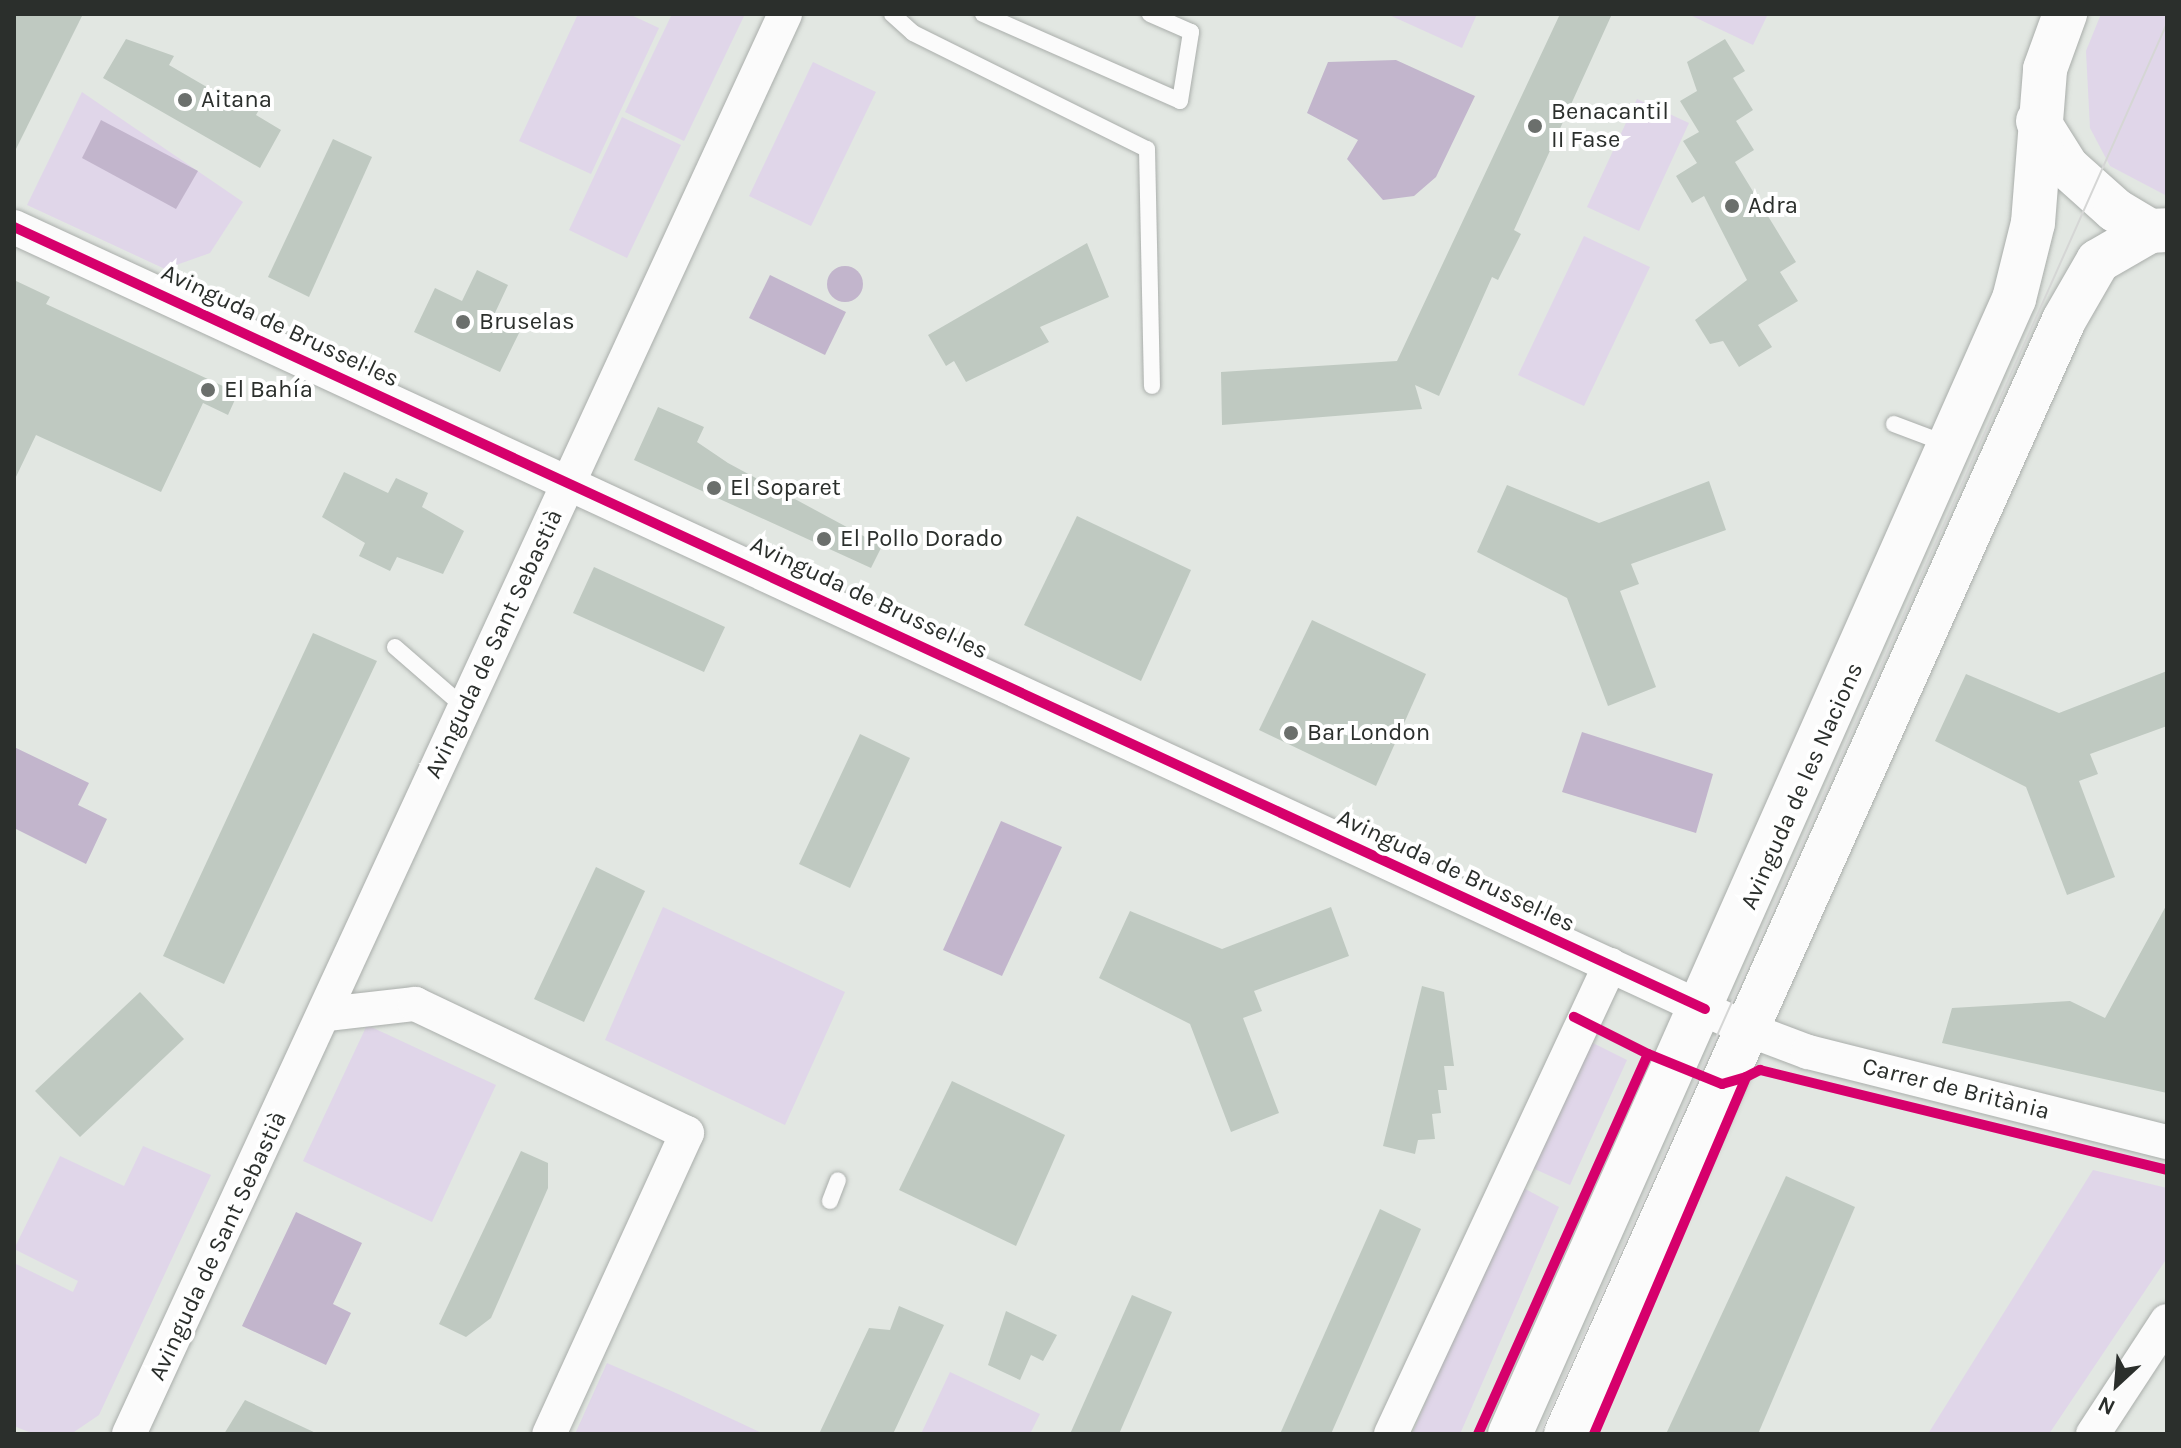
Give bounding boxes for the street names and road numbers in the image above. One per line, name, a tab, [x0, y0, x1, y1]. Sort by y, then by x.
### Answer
street label: Avinguda de Brussel·les	[157, 258, 403, 394]
street label: Avinguda de Sant Sebastià	[419, 505, 569, 783]
street label: Avinguda de Brussel·les	[746, 530, 992, 666]
street label: Avinguda de les Nacions	[1735, 658, 1869, 914]
street label: Avinguda de Brussel·les	[1333, 803, 1579, 939]
street label: Carrer de Britània	[1859, 1052, 2053, 1126]
street label: Avinguda de Sant Sebastià	[143, 1107, 293, 1385]

